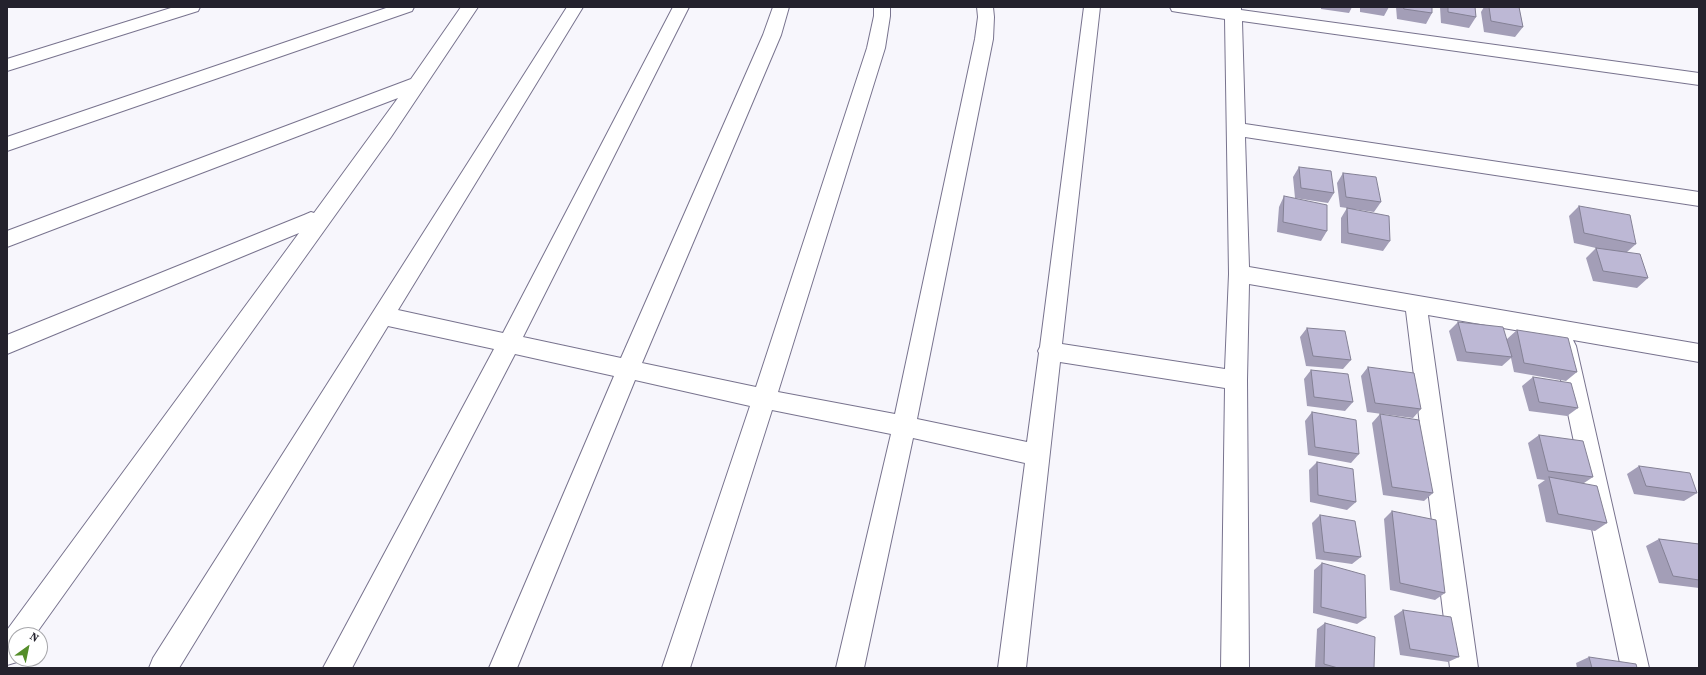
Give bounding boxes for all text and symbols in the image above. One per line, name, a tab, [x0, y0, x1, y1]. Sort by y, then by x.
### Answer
north arrow	[8, 627, 48, 667]
text: N	[27, 629, 42, 646]

